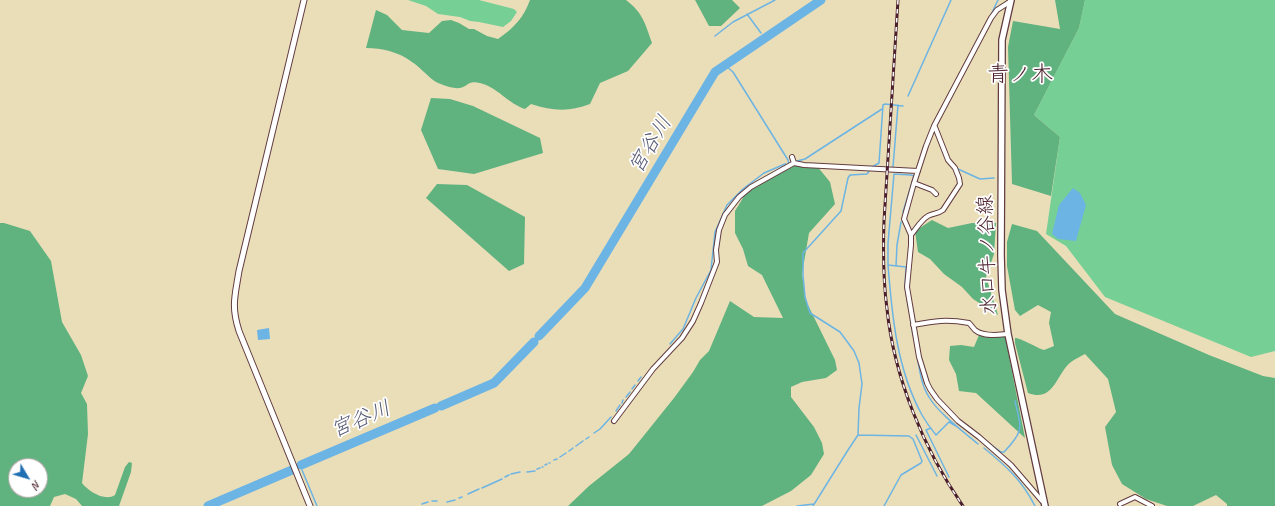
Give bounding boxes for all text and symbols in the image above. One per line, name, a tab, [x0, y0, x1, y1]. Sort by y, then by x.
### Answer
district label: 青ノ木	[987, 62, 1053, 88]
water label: 宮谷川	[624, 112, 678, 178]
street label: 水口牛ノ谷線	[974, 195, 1002, 315]
water label: 宮谷川	[327, 396, 395, 444]
north arrow	[8, 458, 48, 498]
text: N	[29, 478, 44, 492]

